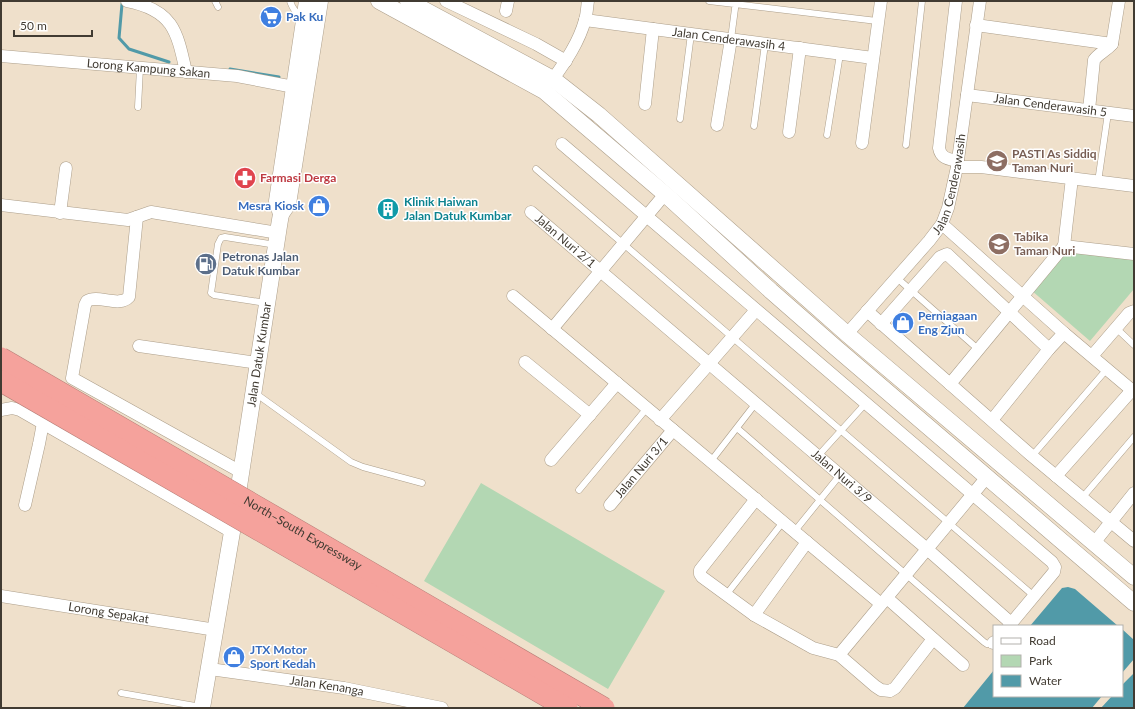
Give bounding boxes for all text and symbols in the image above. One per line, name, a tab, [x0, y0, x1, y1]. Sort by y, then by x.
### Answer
supermarket icon: Pak Ku	[258, 4, 284, 30]
place label: Pak Ku	[286, 9, 324, 24]
scale bar	[14, 12, 92, 38]
text: 50 m	[20, 18, 47, 33]
street label: Jalan Cenderawasih 4	[671, 24, 786, 54]
street label: Lorong Kampung Sakan	[86, 55, 211, 81]
street label: Jalan Cenderawasih 5	[993, 90, 1108, 120]
street label: Jalan Cenderawasih	[929, 133, 969, 237]
place label: PASTI As Siddiq Taman Nuri	[1012, 146, 1097, 175]
school or university icon: PASTI As Siddiq Taman Nuri	[984, 148, 1010, 174]
pharmacy icon: Farmasi Derga	[232, 165, 258, 191]
place label: Farmasi Derga	[260, 170, 336, 185]
shop icon: Mesra Kiosk	[306, 193, 332, 219]
place label: Klinik Haiwan Jalan Datuk Kumbar	[404, 194, 512, 223]
building icon: Klinik Haiwan Jalan Datuk Kumbar	[375, 196, 401, 222]
place label: Mesra Kiosk	[238, 198, 305, 213]
street label: Jalan Nuri 2/1	[532, 211, 599, 271]
place label: Tabika Taman Nuri	[1014, 229, 1075, 258]
school or university icon: Tabika Taman Nuri	[986, 231, 1012, 257]
place label: Petronas Jalan Datuk Kumbar	[222, 249, 300, 278]
fuel station icon: Petronas Jalan Datuk Kumbar	[193, 251, 219, 277]
street label: Jalan Datuk Kumbar	[243, 301, 274, 408]
place label: Perniagaan Eng Zjun	[918, 308, 977, 337]
shop icon: Perniagaan Eng Zjun	[890, 310, 916, 336]
street label: Jalan Nuri 3/1	[611, 434, 671, 501]
street label: Jalan Nuri 3/9	[809, 446, 875, 506]
street label: North–South Expressway	[241, 493, 366, 573]
street label: Lorong Sepakat	[67, 599, 151, 626]
legend	[993, 625, 1123, 697]
text: Road	[1029, 633, 1056, 648]
place label: JTX Motor Sport Kedah	[250, 642, 316, 671]
shop icon: JTX Motor Sport Kedah	[221, 644, 247, 670]
text: Park	[1029, 653, 1053, 668]
street label: Jalan Kenanga	[289, 672, 365, 699]
text: Water	[1029, 673, 1062, 688]

